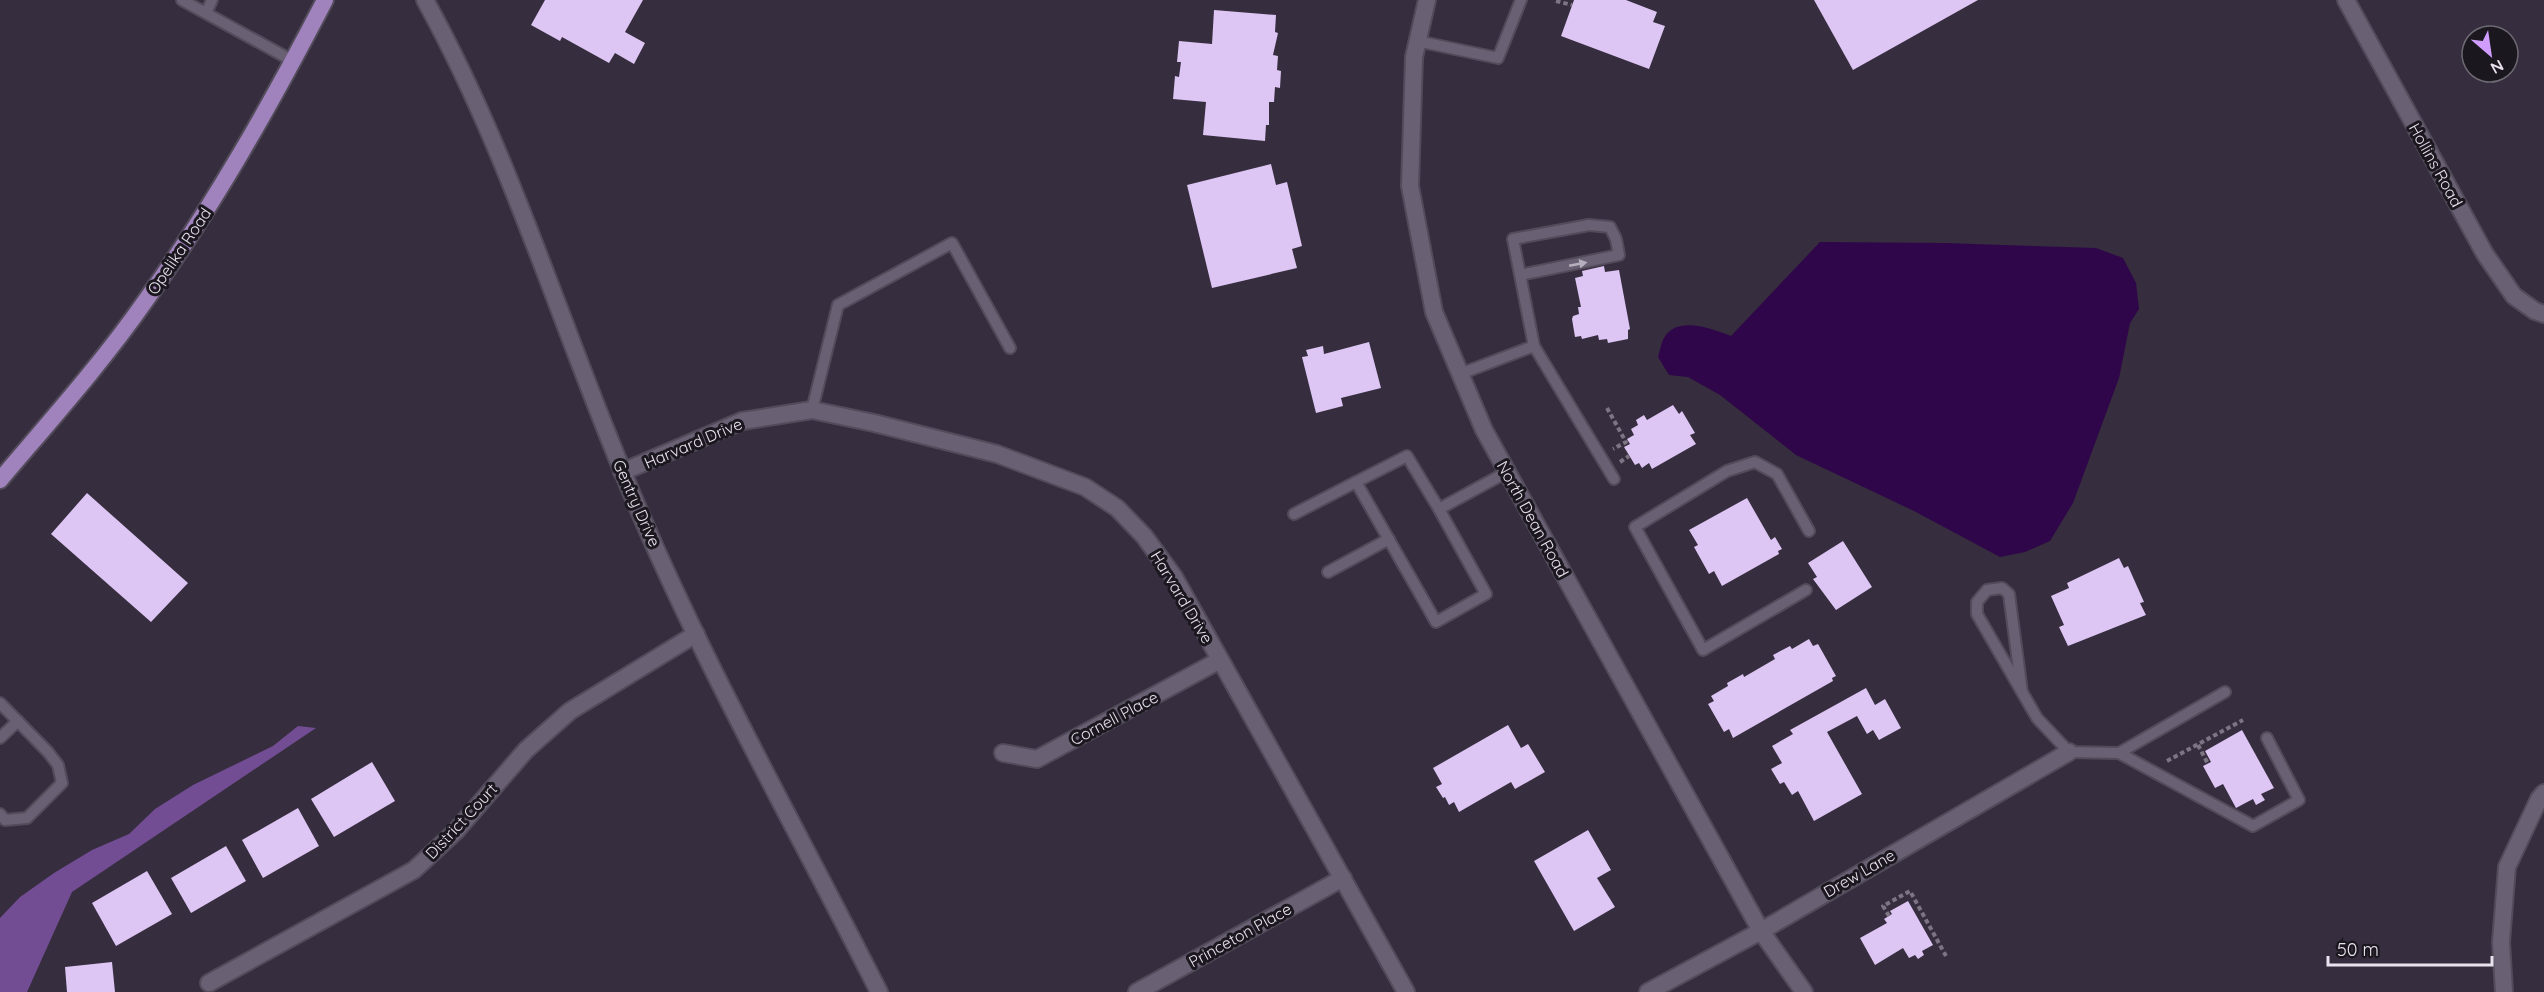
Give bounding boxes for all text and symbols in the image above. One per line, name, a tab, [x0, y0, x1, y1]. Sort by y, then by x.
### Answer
north arrow	[2460, 24, 2520, 84]
text: N	[2487, 56, 2507, 79]
street label: Hollins Road	[2405, 120, 2467, 210]
street label: Opelika Road	[143, 204, 215, 298]
one-way arrow	[1568, 259, 1587, 268]
street label: Harvard Drive	[641, 413, 745, 473]
street label: Gentry Drive	[609, 456, 665, 550]
street label: North Dean Road	[1493, 457, 1573, 581]
street label: Harvard Drive	[1146, 547, 1218, 647]
street label: Cornell Place	[1067, 687, 1161, 749]
street label: District Court	[421, 779, 501, 863]
street label: Drew Lane	[1820, 845, 1898, 901]
street label: Princeton Place	[1185, 898, 1295, 972]
scale bar	[2328, 929, 2492, 967]
text: 50 m	[2337, 938, 2379, 961]

